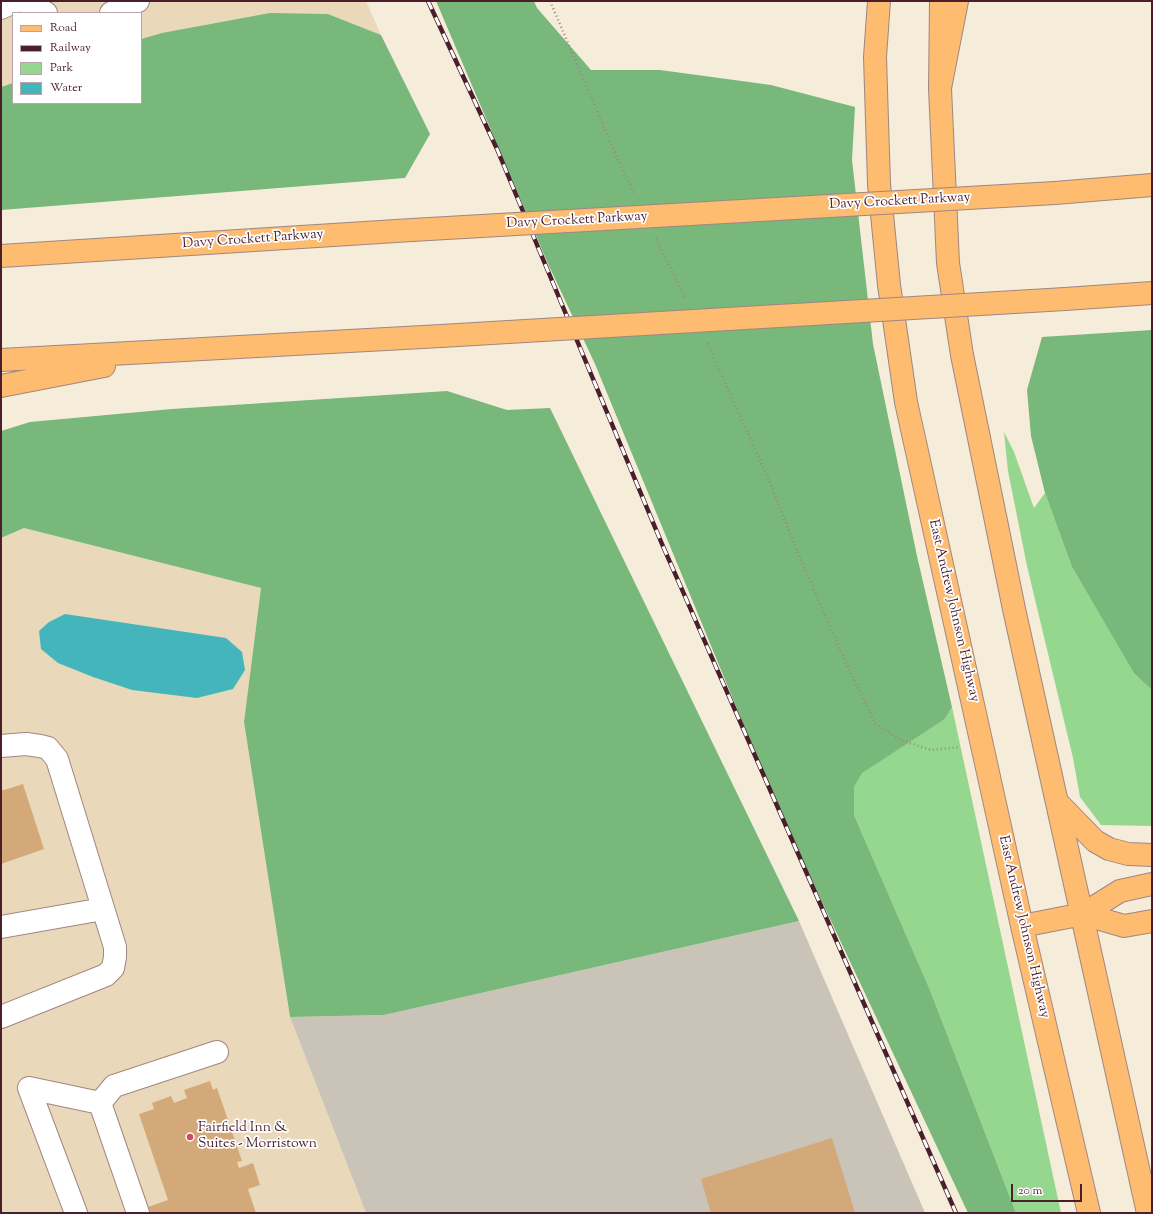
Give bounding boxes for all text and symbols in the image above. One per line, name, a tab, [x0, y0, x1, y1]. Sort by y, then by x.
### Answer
legend	[12, 12, 142, 104]
text: Road	[50, 19, 77, 37]
text: Railway	[50, 39, 91, 57]
text: Park	[50, 59, 73, 77]
text: Water	[50, 79, 82, 97]
street label: Davy Crockett Parkway	[829, 190, 971, 214]
street label: Davy Crockett Parkway	[506, 209, 648, 233]
street label: Davy Crockett Parkway	[182, 227, 324, 253]
street label: East Andrew Johnson Highway	[924, 518, 982, 704]
street label: East Andrew Johnson Highway	[994, 834, 1052, 1020]
place label: Fairfield Inn & Suites - Morristown	[198, 1121, 317, 1154]
marker: Fairfield Inn & Suites - Morristown	[185, 1132, 195, 1142]
scale bar	[1013, 1176, 1084, 1202]
text: 20 m	[1018, 1182, 1042, 1200]

